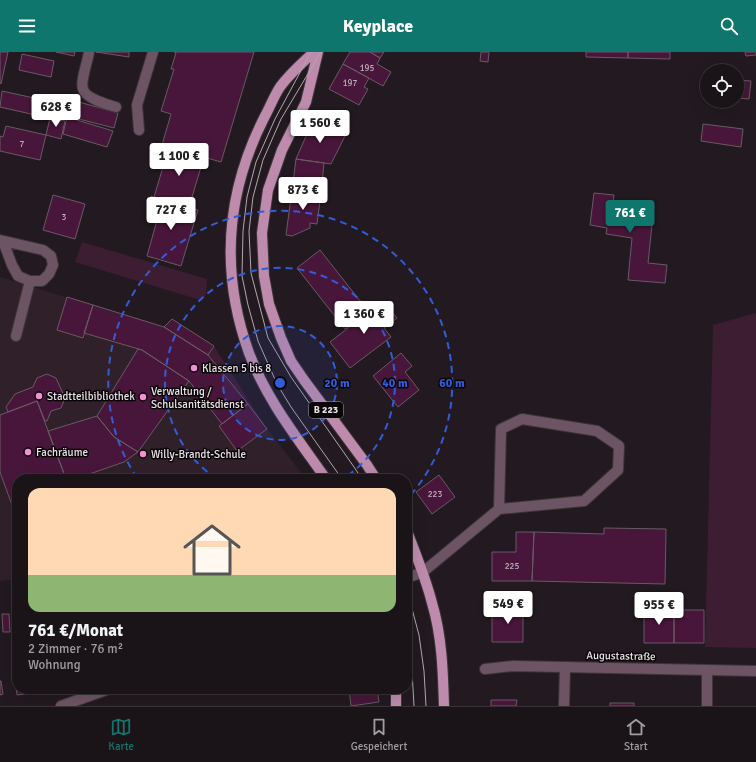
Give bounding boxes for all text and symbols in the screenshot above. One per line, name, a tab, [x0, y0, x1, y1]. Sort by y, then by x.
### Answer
icon: menu	[16, 15, 38, 37]
text: Keyplace	[343, 15, 413, 37]
icon: search	[718, 15, 740, 37]
house number: 195	[360, 63, 374, 74]
map controls	[700, 64, 744, 108]
button: locate	[700, 64, 744, 108]
house number: 197	[343, 78, 357, 89]
pin: 628 €	[28, 94, 84, 128]
text: 628 €	[41, 99, 71, 115]
pin: 1 560 €	[283, 110, 357, 144]
text: 1 560 €	[300, 115, 340, 131]
house number: 7	[20, 139, 25, 150]
pin: 1 100 €	[142, 143, 216, 177]
text: 1 100 €	[159, 148, 199, 164]
pin: 873 €	[275, 177, 331, 211]
text: 873 €	[288, 182, 318, 198]
pin: 727 €	[143, 197, 199, 231]
pin: 761 €	[602, 200, 658, 234]
text: 727 €	[156, 202, 186, 218]
text: 761 €	[615, 205, 645, 221]
house number: 3	[62, 212, 67, 223]
pin: 1 360 €	[327, 301, 401, 335]
text: 1 360 €	[344, 306, 384, 322]
place label: Klassen 5 bis 8	[202, 362, 271, 375]
marker: Klassen 5 bis 8	[189, 363, 199, 373]
centre of rings	[273, 376, 287, 390]
text: 20 m	[324, 376, 350, 391]
text: 40 m	[382, 376, 408, 391]
text: 60 m	[439, 376, 465, 391]
place label: Verwaltung / Schulsanitätsdienst	[151, 385, 244, 411]
place label: Stadtteilbibliothek	[47, 390, 135, 403]
marker: Stadtteilbibliothek	[34, 391, 44, 401]
marker: Verwaltung / Schulsanitätsdienst	[138, 392, 148, 402]
road number: B 223	[309, 402, 343, 418]
place label: Fachräume	[36, 446, 88, 459]
marker: Fachräume	[23, 447, 33, 457]
place label: Willy-Brandt-Schule	[151, 448, 246, 461]
marker: Willy-Brandt-Schule	[138, 449, 148, 459]
house number: 223	[428, 489, 442, 500]
icon: home	[176, 514, 248, 586]
house number: 225	[505, 561, 519, 572]
pin: 549 €	[480, 591, 536, 625]
pin: 955 €	[631, 592, 687, 626]
text: 549 €	[493, 596, 523, 612]
text: 955 €	[644, 597, 674, 613]
text: 761 €/Monat	[28, 620, 123, 641]
text: 2 Zimmer · 76 m²	[28, 641, 123, 657]
street label: Augustastraße	[586, 649, 656, 663]
text: Wohnung	[28, 657, 81, 673]
tab: Karte	[108, 716, 134, 753]
tab: Gespeichert	[351, 716, 407, 753]
tab: Start	[624, 716, 648, 753]

